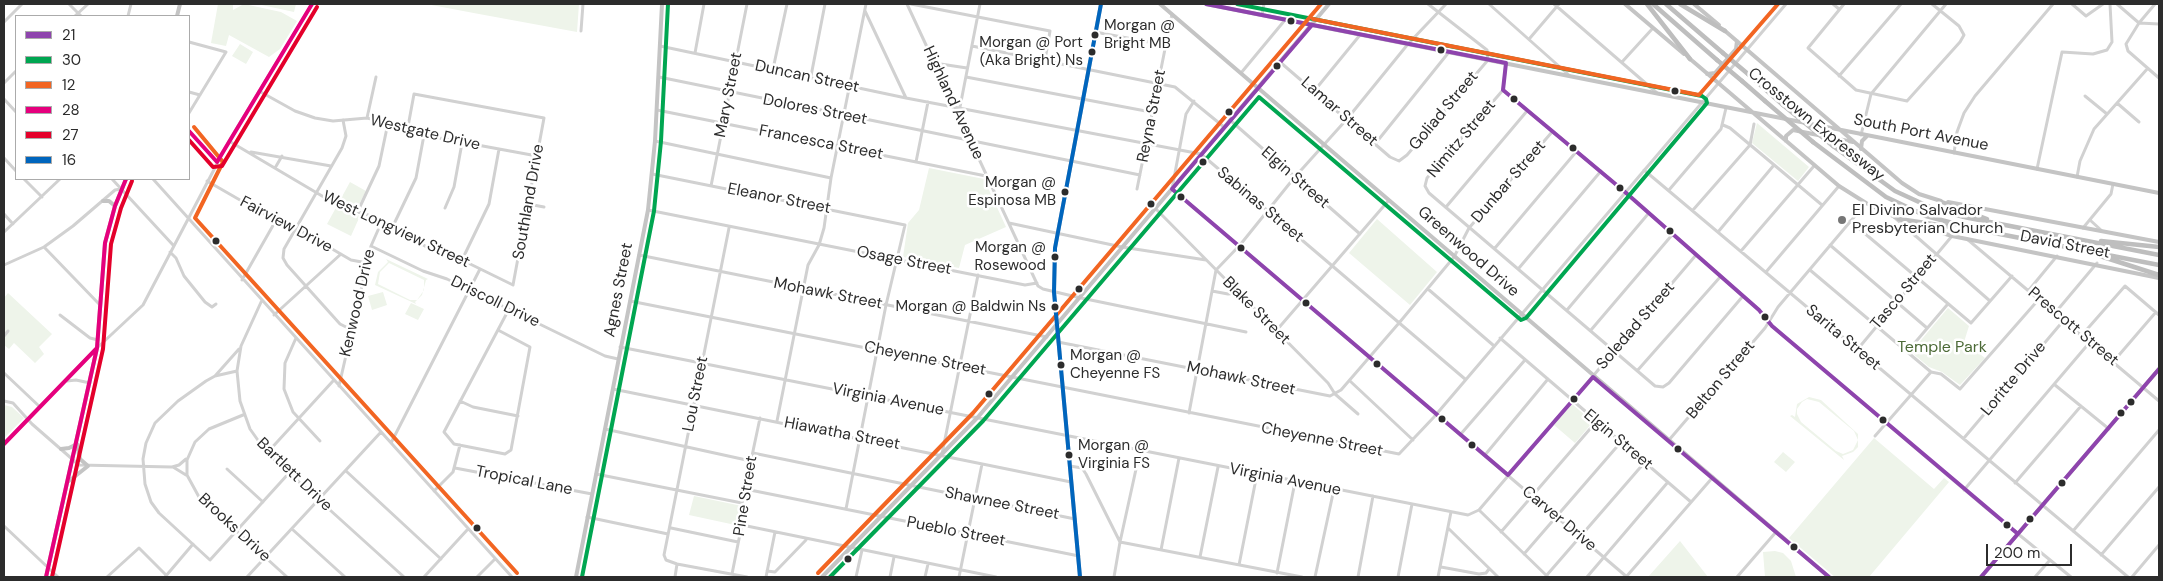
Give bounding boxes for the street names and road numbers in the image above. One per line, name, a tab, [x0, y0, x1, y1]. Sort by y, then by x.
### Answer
street label: Highland Avenue	[918, 43, 988, 163]
street label: Mary Street	[711, 51, 747, 139]
street label: Duncan Street	[753, 57, 861, 97]
street label: Crosstown Expressway	[1744, 64, 1888, 186]
street label: Reyna Street	[1134, 68, 1170, 164]
street label: Goliad Street	[1405, 68, 1483, 154]
street label: Lamar Street	[1297, 73, 1381, 151]
street label: Dolores Street	[761, 90, 869, 130]
street label: Nimitz Street	[1424, 96, 1500, 182]
street label: Westgate Drive	[368, 111, 482, 155]
street label: South Port Avenue	[1852, 111, 1990, 155]
street label: Francesca Street	[757, 122, 885, 164]
street label: Dunbar Street	[1468, 137, 1550, 227]
street label: Southland Drive	[509, 143, 549, 261]
street label: Elgin Street	[1257, 143, 1333, 213]
street label: Sabinas Street	[1213, 163, 1307, 247]
street label: Eleanor Street	[726, 180, 832, 218]
street label: West Longview Street	[319, 187, 473, 273]
street label: Fairview Drive	[237, 193, 335, 257]
street label: Greenwood Drive	[1413, 203, 1523, 301]
street label: David Street	[2018, 227, 2112, 263]
street label: Agnes Street	[600, 241, 638, 339]
street label: Osage Street	[855, 242, 953, 280]
street label: Kenwood Drive	[336, 247, 380, 359]
street label: Tasco Street	[1867, 250, 1941, 334]
street label: Driscoll Drive	[447, 272, 543, 332]
street label: Blake Street	[1218, 273, 1294, 349]
street label: Mohawk Street	[772, 274, 884, 314]
street label: Soledad Street	[1593, 278, 1679, 374]
street label: Prescott Street	[2024, 283, 2122, 371]
street label: Sarita Street	[1801, 301, 1885, 375]
street label: Belton Street	[1683, 337, 1759, 423]
street label: Cheyenne Street	[862, 338, 988, 380]
street label: Loritte Drive	[1977, 338, 2051, 420]
street label: Lou Street	[679, 355, 713, 433]
street label: Mohawk Street	[1185, 358, 1297, 400]
street label: Virginia Avenue	[831, 380, 945, 420]
street label: Elgin Street	[1580, 406, 1656, 474]
street label: Hiawatha Street	[783, 413, 901, 455]
street label: Cheyenne Street	[1259, 419, 1385, 461]
street label: Bartlett Drive	[252, 434, 336, 516]
street label: Pine Street	[730, 455, 762, 537]
street label: Virginia Avenue	[1228, 460, 1342, 500]
street label: Tropical Lane	[474, 462, 574, 500]
street label: Carver Drive	[1518, 482, 1600, 556]
street label: Shawnee Street	[943, 483, 1061, 525]
street label: Brooks Drive	[194, 490, 274, 566]
street label: Pueblo Street	[905, 513, 1007, 551]

